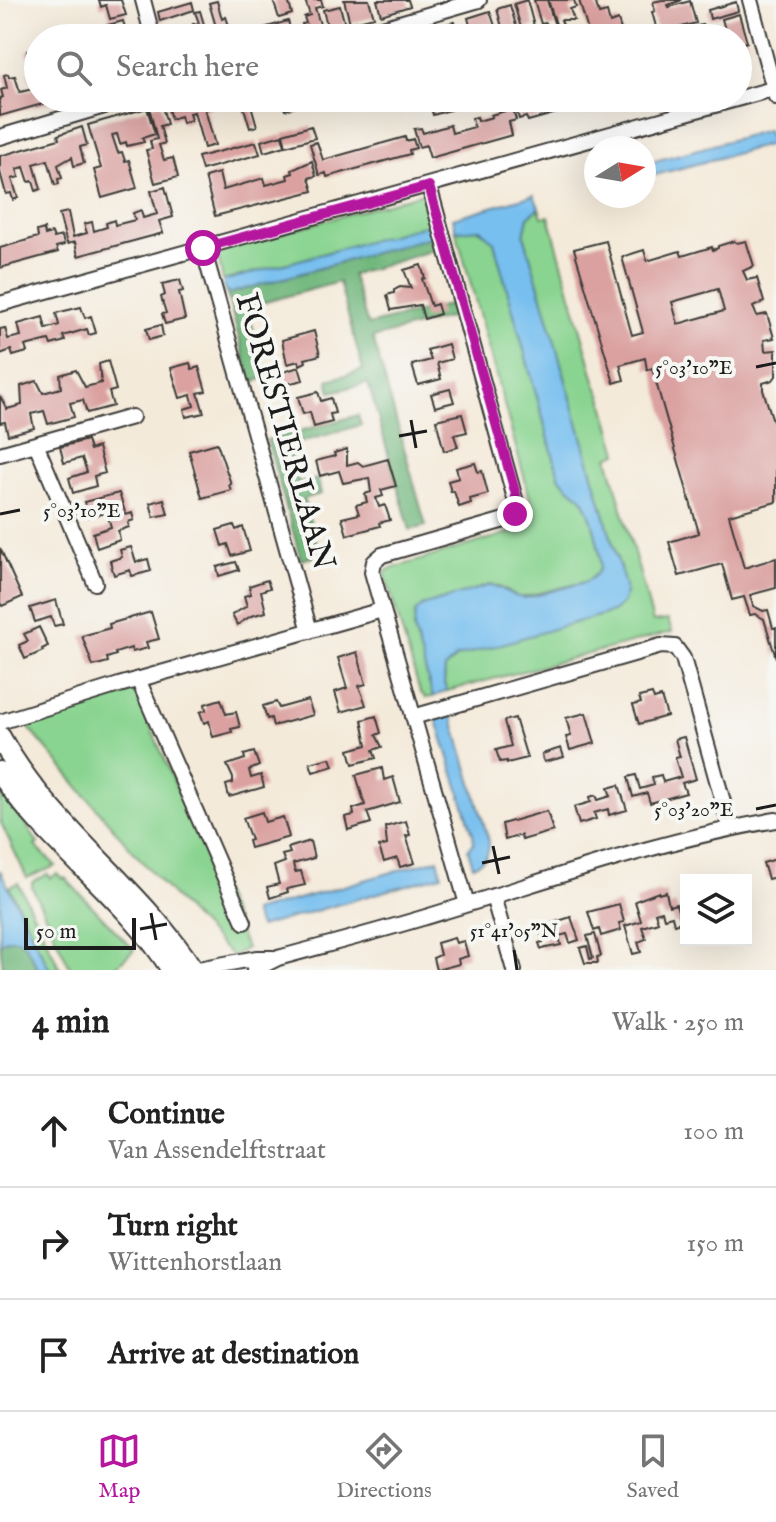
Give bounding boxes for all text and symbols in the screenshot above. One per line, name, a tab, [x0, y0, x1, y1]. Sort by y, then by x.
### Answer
search box	[24, 24, 752, 112]
icon: search	[52, 46, 96, 90]
text: Search here	[116, 49, 259, 87]
north arrow	[584, 136, 656, 208]
route start	[185, 230, 221, 266]
street label: FORESTIERLAAN	[225, 289, 343, 575]
text: 5°03'10"E	[655, 356, 733, 381]
route end	[497, 496, 533, 532]
text: 5°03'10"E	[43, 499, 121, 524]
text: 5°03'20"E	[654, 798, 734, 823]
map controls	[680, 874, 752, 946]
button: layers	[680, 874, 752, 946]
scale bar	[24, 914, 136, 950]
text: 50 m	[36, 918, 77, 946]
text: 51°41'05"N	[470, 919, 558, 944]
text: 4 min	[32, 1001, 110, 1044]
text: Walk · 250 m	[611, 1006, 744, 1039]
text: Continue	[108, 1096, 225, 1134]
icon: ahead	[32, 1109, 76, 1153]
text: 100 m	[683, 1115, 744, 1148]
text: Van Assendelftstraat	[108, 1134, 326, 1167]
text: Turn right	[108, 1208, 238, 1246]
icon: right	[32, 1221, 76, 1265]
text: 150 m	[686, 1227, 744, 1260]
text: Wittenhorstlaan	[108, 1246, 282, 1279]
icon: arrive	[32, 1333, 76, 1377]
text: Arrive at destination	[108, 1336, 359, 1374]
tab: Map	[97, 1429, 141, 1505]
tab: Directions	[336, 1429, 432, 1505]
tab: Saved	[627, 1429, 679, 1505]

